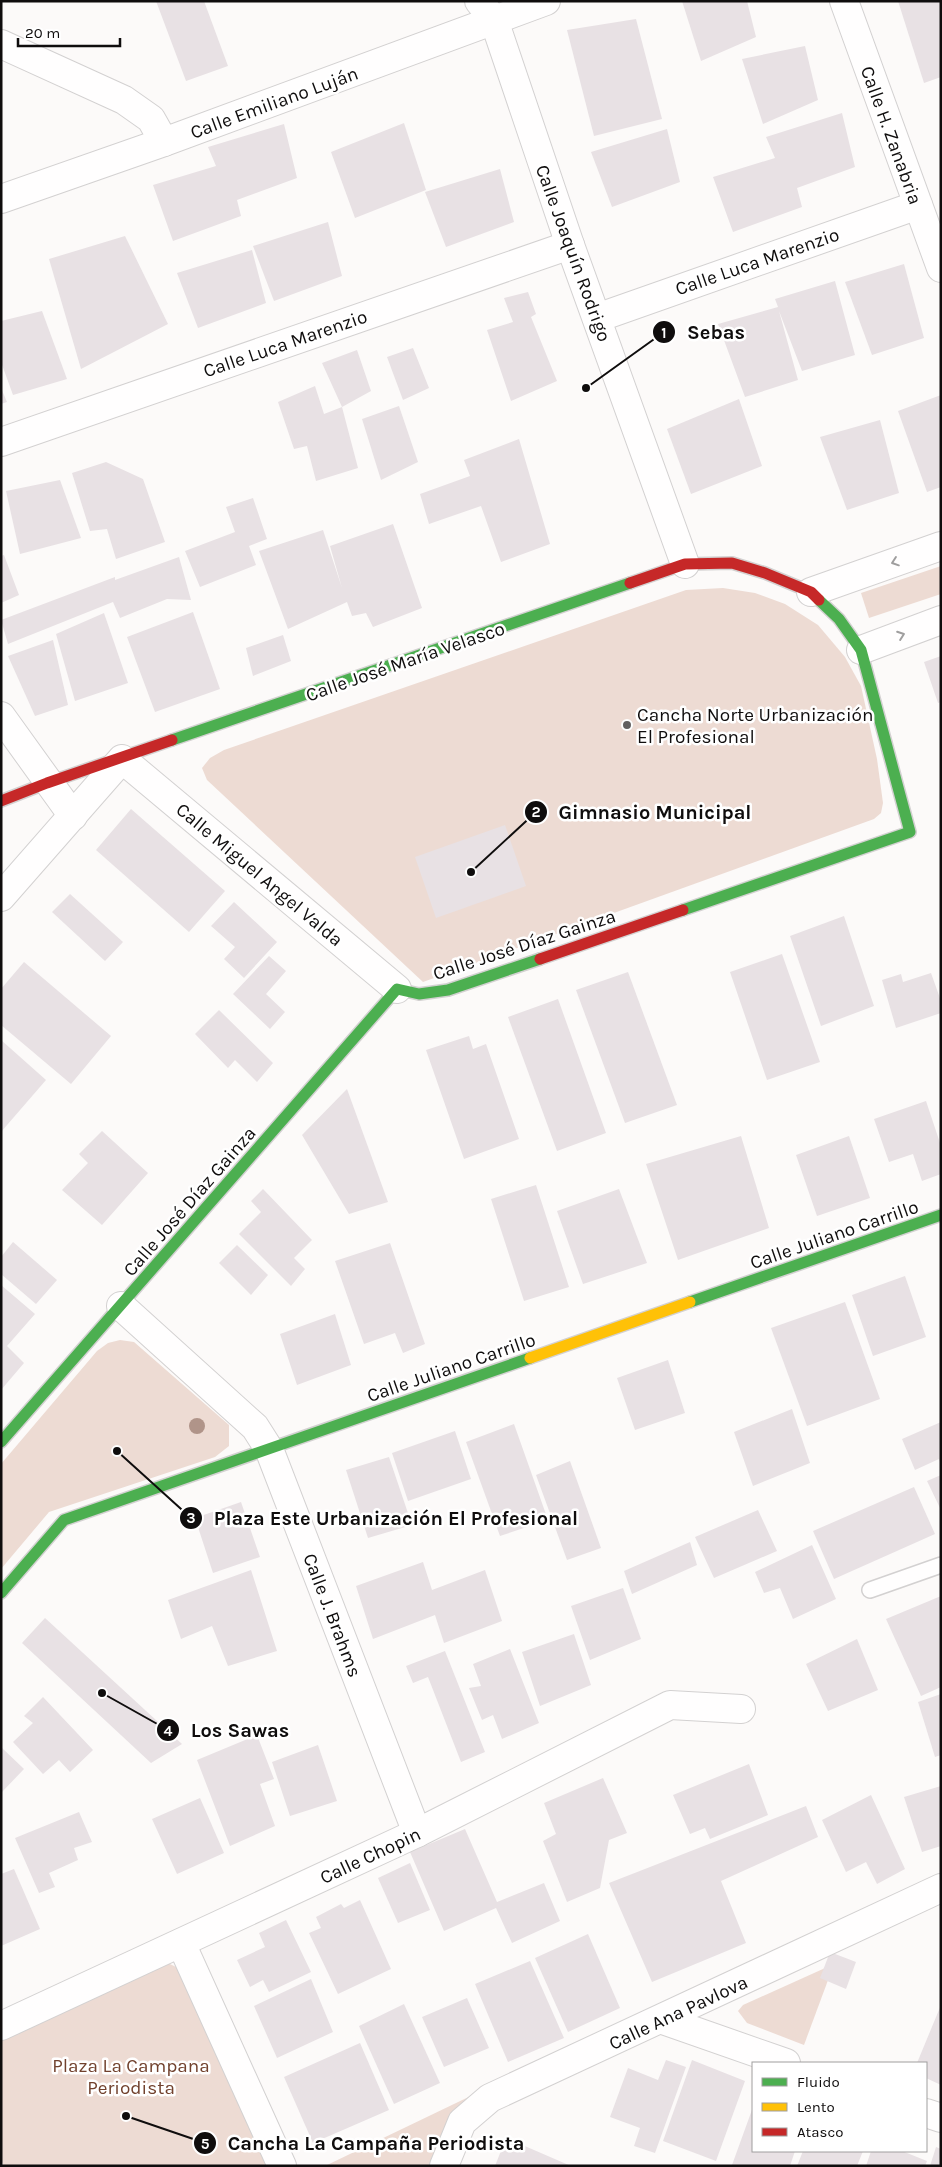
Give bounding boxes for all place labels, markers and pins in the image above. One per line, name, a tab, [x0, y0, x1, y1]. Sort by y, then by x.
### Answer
callout: Sebas	[652, 315, 755, 350]
place label: Cancha Norte Urbanización El Profesional	[637, 704, 873, 748]
marker: Cancha Norte Urbanización El Profesional	[621, 719, 633, 731]
callout: Gimnasio Municipal	[523, 794, 761, 829]
callout: Plaza Este Urbanización El Profesional	[179, 1500, 588, 1535]
callout: Los Sawas	[156, 1713, 299, 1748]
callout: Cancha La Campaña Periodista	[193, 2126, 534, 2161]

